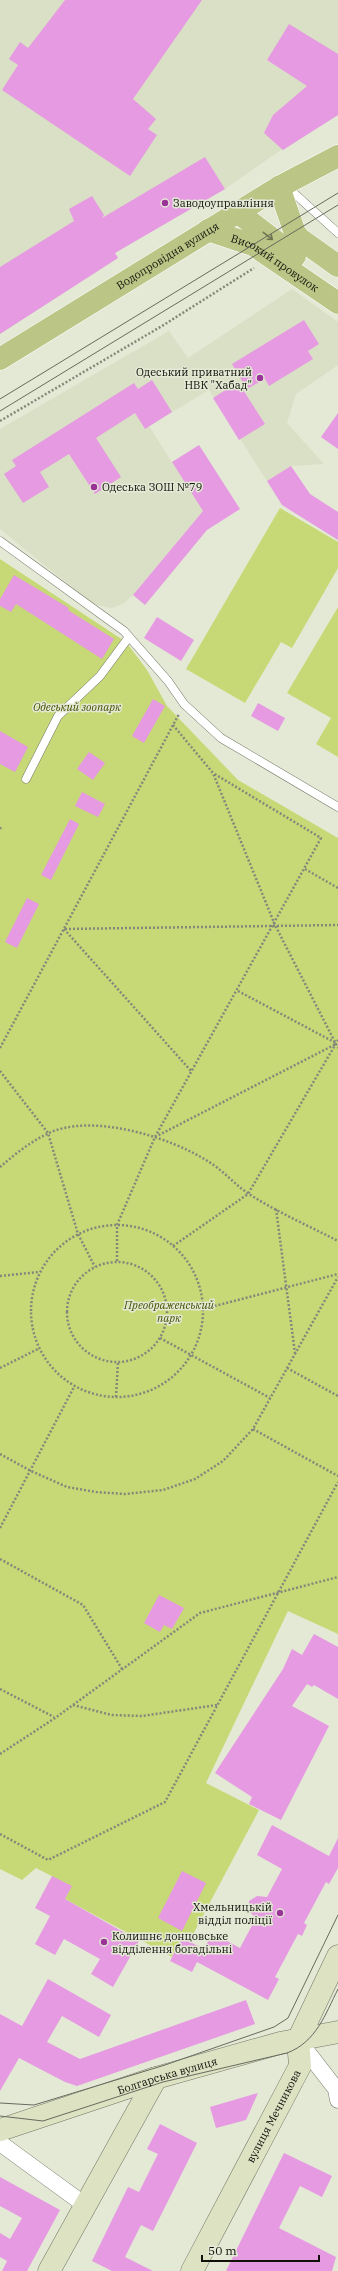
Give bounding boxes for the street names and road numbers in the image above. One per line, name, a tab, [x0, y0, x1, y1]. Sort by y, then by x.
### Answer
street label: Водопровідна вулиця	[114, 219, 222, 293]
street label: Високий провулок	[229, 231, 322, 295]
street label: Болгарська вулиця	[116, 2054, 219, 2097]
street label: вулиця Мечникова	[243, 2067, 304, 2165]

